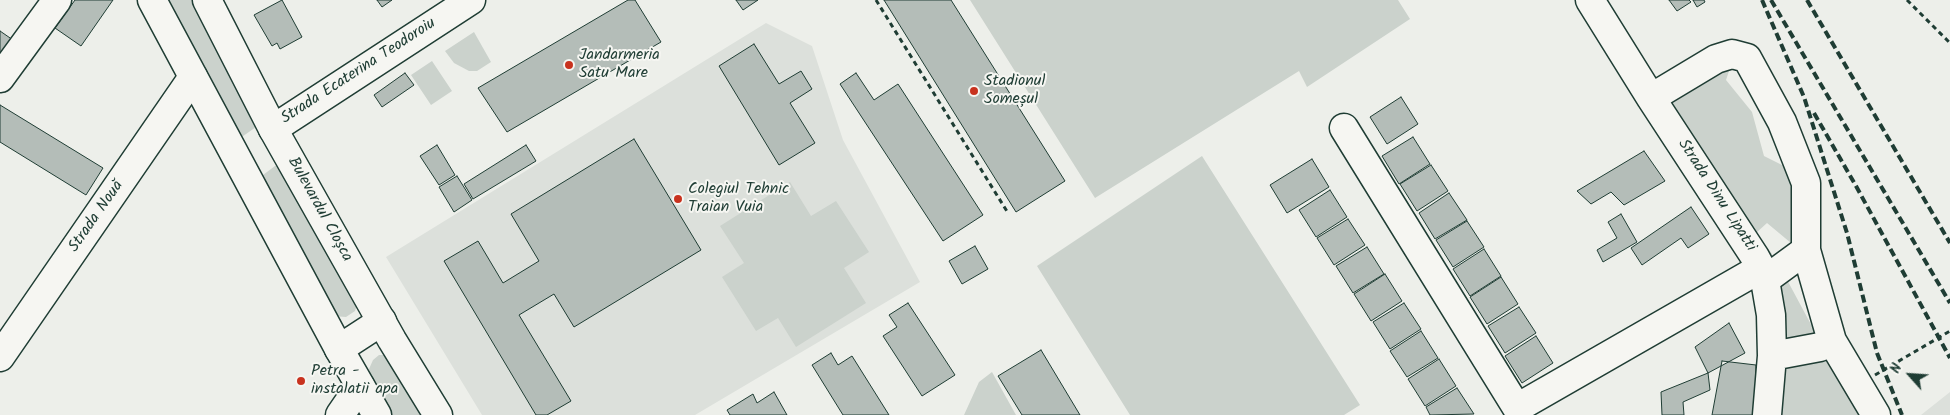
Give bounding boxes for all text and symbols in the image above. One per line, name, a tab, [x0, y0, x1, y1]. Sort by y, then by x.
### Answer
street label: Strada Ecaterina Teodoroiu	[278, 15, 440, 129]
place label: Jandarmeria Satu Mare	[579, 46, 660, 84]
marker: Jandarmeria Satu Mare	[563, 59, 575, 71]
place label: Stadionul Someșul	[984, 72, 1045, 110]
marker: Stadionul Someșul	[968, 85, 980, 97]
street label: Strada Dinu Lipatti	[1673, 136, 1759, 256]
street label: Bulevardul Cloșca	[282, 154, 356, 266]
street label: Strada Nouă	[65, 178, 129, 256]
place label: Colegiul Tehnic Traian Vuia	[688, 180, 789, 218]
marker: Colegiul Tehnic Traian Vuia	[672, 193, 684, 205]
north arrow	[1885, 350, 1935, 400]
text: N	[1885, 360, 1908, 377]
place label: Petra - instalatii apa	[311, 362, 398, 400]
marker: Petra - instalatii apa	[295, 375, 307, 387]

